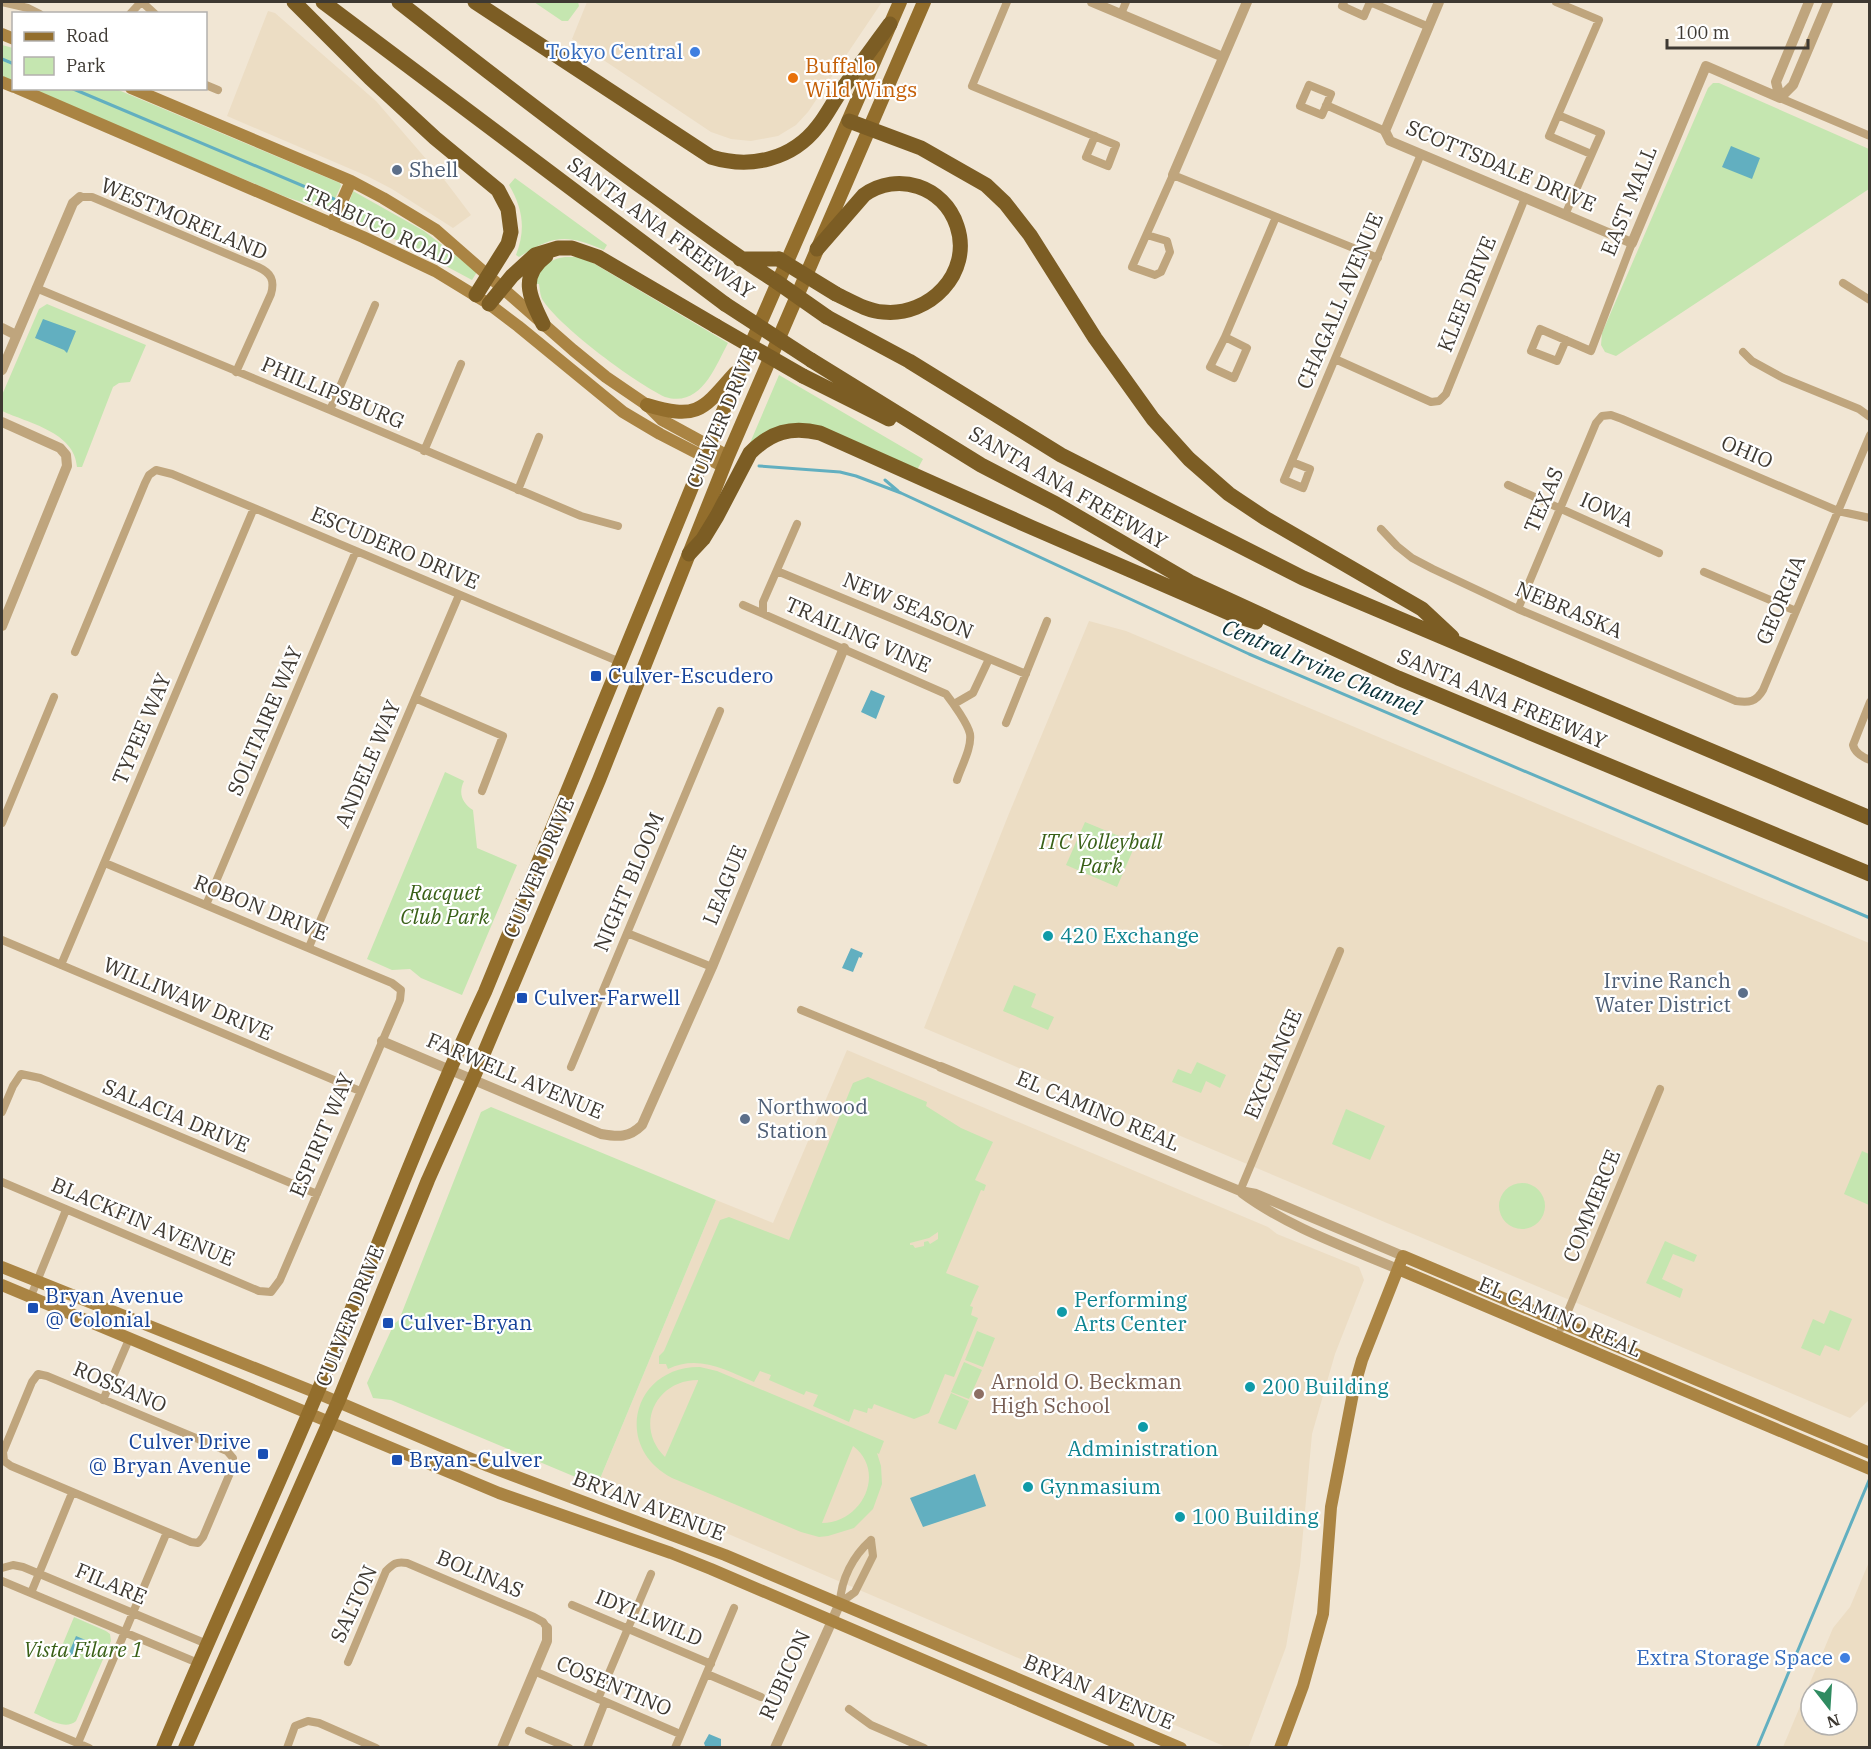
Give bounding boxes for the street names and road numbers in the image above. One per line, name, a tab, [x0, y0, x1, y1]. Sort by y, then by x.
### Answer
street label: SCOTTSDALE DRIVE	[1402, 112, 1601, 218]
street label: EAST MALL	[1593, 142, 1663, 260]
street label: SANTA ANA FREEWAY	[562, 150, 761, 305]
street label: WESTMORELAND	[97, 170, 272, 266]
street label: TRABUCO ROAD	[299, 178, 458, 272]
street label: CHAGALL AVENUE	[1289, 208, 1389, 393]
street label: KLEE DRIVE	[1430, 231, 1502, 356]
street label: CULVER DRIVE	[679, 343, 763, 492]
street label: PHILLIPSBURG	[257, 349, 409, 435]
street label: SANTA ANA FREEWAY	[964, 419, 1173, 555]
street label: OHIO	[1717, 428, 1778, 474]
street label: TEXAS	[1517, 463, 1569, 537]
street label: IOWA	[1576, 485, 1639, 533]
street label: ESCUDERO DRIVE	[307, 499, 484, 595]
street label: GEORGIA	[1749, 550, 1812, 649]
street label: NEW SEASON	[839, 565, 978, 645]
street label: NEBRASKA	[1511, 574, 1628, 645]
street label: TRAILING VINE	[781, 589, 936, 679]
street label: SANTA ANA FREEWAY	[1393, 641, 1611, 755]
street label: SOLITAIRE WAY	[220, 642, 308, 800]
street label: TYPEE WAY	[105, 669, 177, 789]
street label: ANDELE WAY	[328, 696, 407, 832]
street label: CULVER DRIVE	[496, 793, 580, 942]
street label: NIGHT BLOOM	[586, 808, 670, 956]
street label: LEAGUE	[695, 841, 753, 929]
street label: ROBON DRIVE	[190, 867, 333, 947]
street label: WILLIWAW DRIVE	[99, 950, 278, 1047]
street label: EXCHANGE	[1236, 1004, 1308, 1123]
street label: FARWELL AVENUE	[423, 1025, 608, 1125]
street label: EL CAMINO REAL	[1012, 1063, 1184, 1157]
street label: ESPIRIT WAY	[282, 1068, 360, 1201]
street label: SALACIA DRIVE	[99, 1072, 254, 1159]
street label: COMMERCE	[1556, 1145, 1626, 1266]
street label: BLACKFIN AVENUE	[47, 1170, 239, 1272]
street label: CULVER DRIVE	[308, 1241, 390, 1390]
street label: EL CAMINO REAL	[1474, 1269, 1646, 1363]
street label: ROSSANO	[69, 1354, 171, 1418]
street label: BRYAN AVENUE	[569, 1463, 730, 1547]
street label: BOLINAS	[433, 1542, 528, 1604]
street label: FILARE	[71, 1556, 151, 1611]
street label: SALTON	[323, 1560, 383, 1647]
street label: IDYLLWILD	[592, 1582, 707, 1652]
street label: RUBICON	[752, 1625, 816, 1724]
street label: BRYAN AVENUE	[1020, 1647, 1179, 1735]
street label: COSENTINO	[552, 1648, 676, 1722]

